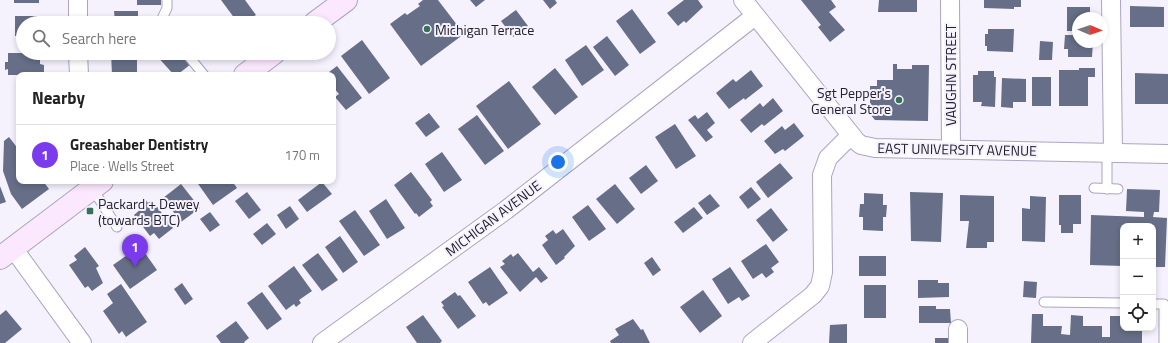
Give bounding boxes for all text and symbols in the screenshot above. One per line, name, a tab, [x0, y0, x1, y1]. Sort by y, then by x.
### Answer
north arrow	[1072, 12, 1108, 48]
search box	[16, 16, 336, 60]
place label: Michigan Terrace	[435, 19, 534, 40]
street label: VAUGHN STREET	[940, 23, 961, 126]
marker: Michigan Terrace	[422, 24, 432, 34]
icon: search	[30, 27, 52, 49]
text: Search here	[62, 27, 136, 50]
place label: Sgt Pepper's General Store	[811, 82, 891, 119]
text: Nearby	[32, 85, 85, 111]
marker: Sgt Pepper's General Store	[894, 95, 904, 105]
text: Greashaber Dentistry	[70, 133, 208, 156]
street label: EAST UNIVERSITY AVENUE	[877, 137, 1037, 161]
text: 1	[41, 145, 49, 165]
text: 170 m	[284, 145, 320, 165]
your location	[548, 152, 568, 172]
text: Place · Wells Street	[70, 156, 174, 176]
street label: MICHIGAN AVENUE	[441, 175, 546, 261]
place label: Packard + Dewey (towards BTC)	[98, 193, 200, 230]
marker: Packard + Dewey (towards BTC)	[85, 206, 95, 216]
map controls	[1120, 223, 1156, 331]
button: +	[1120, 223, 1156, 259]
pin: 1	[122, 234, 148, 267]
button: −	[1120, 259, 1156, 295]
button: locate	[1120, 295, 1156, 331]

